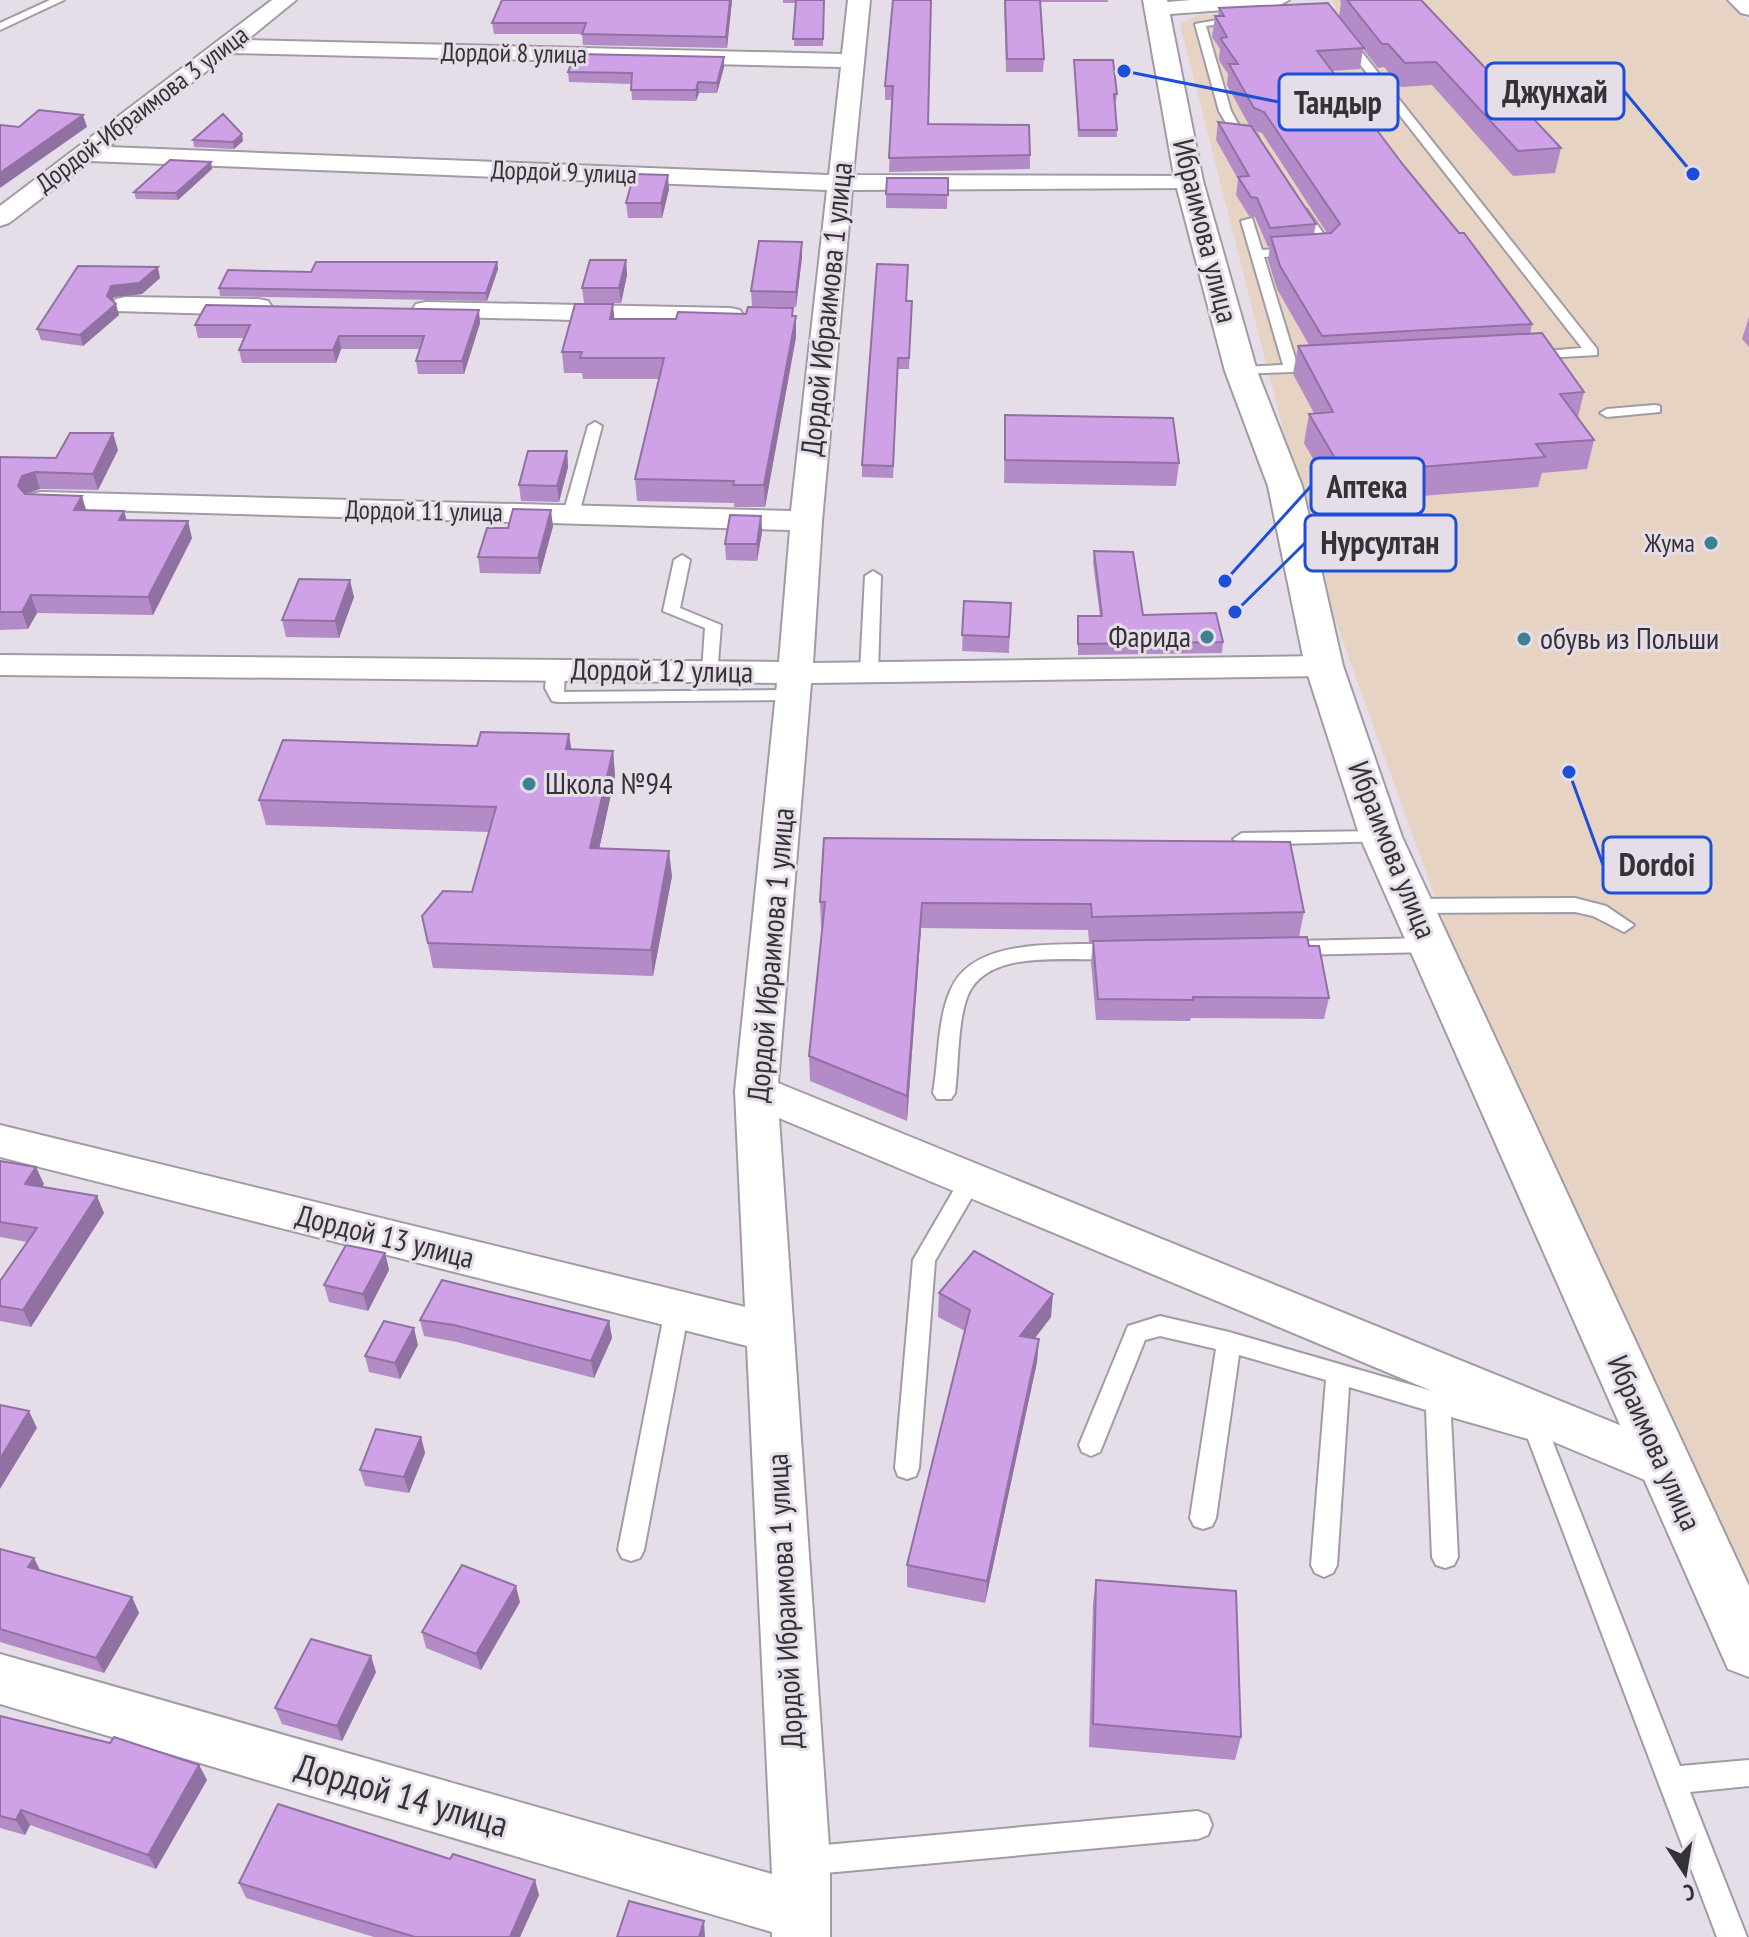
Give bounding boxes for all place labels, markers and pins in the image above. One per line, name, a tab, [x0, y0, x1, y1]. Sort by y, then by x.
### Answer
callout: Джунхай	[1486, 63, 1624, 119]
callout: Тандыр	[1279, 74, 1398, 130]
callout: Аптека	[1311, 458, 1424, 514]
callout: Нурсултан	[1305, 515, 1456, 571]
place label: Жума	[1643, 526, 1695, 559]
marker: Жума	[1702, 534, 1720, 552]
place label: Фарида	[1109, 616, 1191, 655]
place label: обувь из Польши	[1540, 618, 1719, 657]
marker: Фарида	[1198, 628, 1216, 646]
marker: обувь из Польши	[1515, 630, 1533, 648]
place label: Школа №94	[545, 763, 673, 802]
marker: Школа №94	[520, 775, 538, 793]
callout: Dordoi	[1603, 837, 1711, 893]

